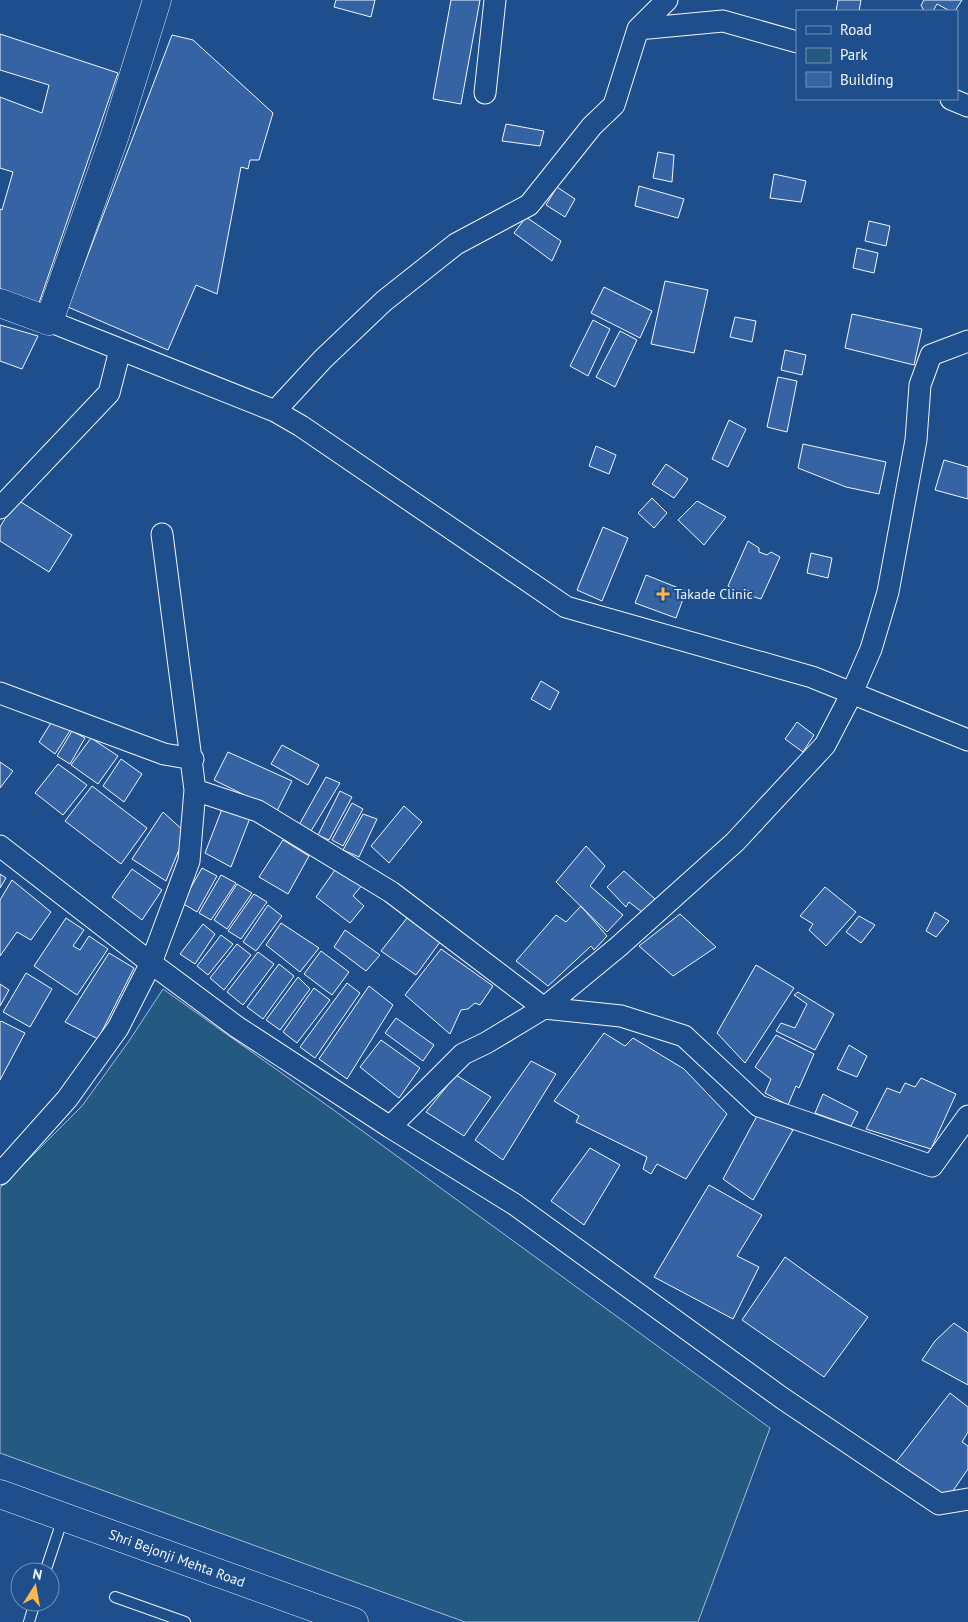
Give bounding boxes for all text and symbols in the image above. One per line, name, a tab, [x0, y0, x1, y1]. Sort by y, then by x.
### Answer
legend	[796, 10, 958, 100]
text: Road	[840, 20, 872, 39]
text: Park	[840, 45, 868, 64]
text: Building	[840, 70, 894, 89]
place label: Takade Clinic	[674, 585, 753, 603]
marker: Takade Clinic	[656, 587, 670, 601]
street label: Shri Bejonji Mehta Road	[106, 1525, 248, 1591]
north arrow	[10, 1562, 60, 1612]
text: N	[31, 1565, 44, 1584]

